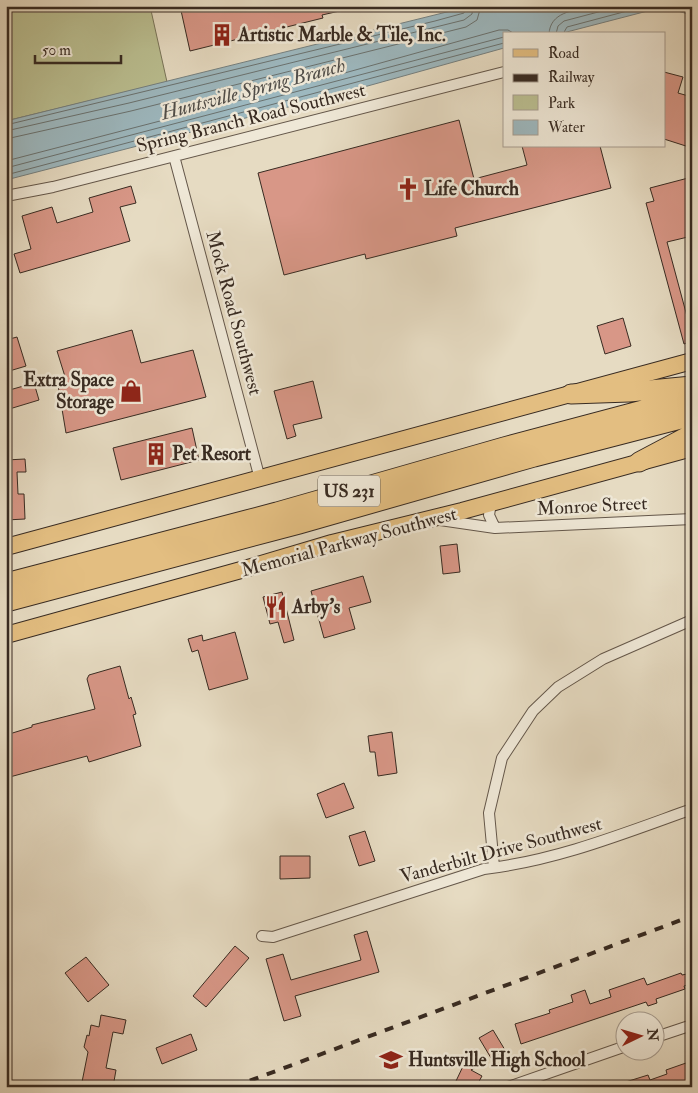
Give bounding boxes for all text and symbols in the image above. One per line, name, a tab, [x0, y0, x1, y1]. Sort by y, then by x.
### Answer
building icon: Artistic Marble & Tile, Inc.	[209, 22, 235, 48]
place label: Artistic Marble & Tile, Inc.	[237, 23, 446, 47]
scale bar	[35, 32, 121, 64]
legend	[503, 32, 666, 148]
text: 50 m	[42, 41, 71, 60]
text: Road	[548, 44, 580, 63]
water label: Huntsville Spring Branch	[157, 52, 348, 126]
text: Railway	[548, 68, 595, 87]
street label: Spring Branch Road Southwest	[134, 78, 368, 159]
text: Park	[548, 94, 575, 113]
text: Water	[547, 118, 585, 137]
church icon: Life Church	[395, 176, 421, 202]
place label: Life Church	[424, 177, 519, 201]
street label: Mock Road Southwest	[201, 228, 267, 398]
place label: Extra Space Storage	[23, 368, 114, 415]
shop icon: Extra Space Storage	[118, 378, 144, 404]
building icon: Pet Resort	[143, 441, 169, 467]
place label: Pet Resort	[172, 442, 252, 466]
road number: US 231	[318, 476, 380, 506]
street label: Monroe Street	[536, 491, 648, 521]
street label: Memorial Parkway Southwest	[239, 502, 459, 582]
restaurant icon: Arby's	[263, 594, 289, 620]
place label: Arby's	[291, 595, 341, 620]
street label: Vanderbilt Drive Southwest	[397, 811, 605, 889]
north arrow	[616, 1010, 666, 1060]
text: N	[643, 1027, 662, 1042]
school or university icon: Huntsville High School	[378, 1047, 404, 1073]
place label: Huntsville High School	[408, 1048, 586, 1073]

